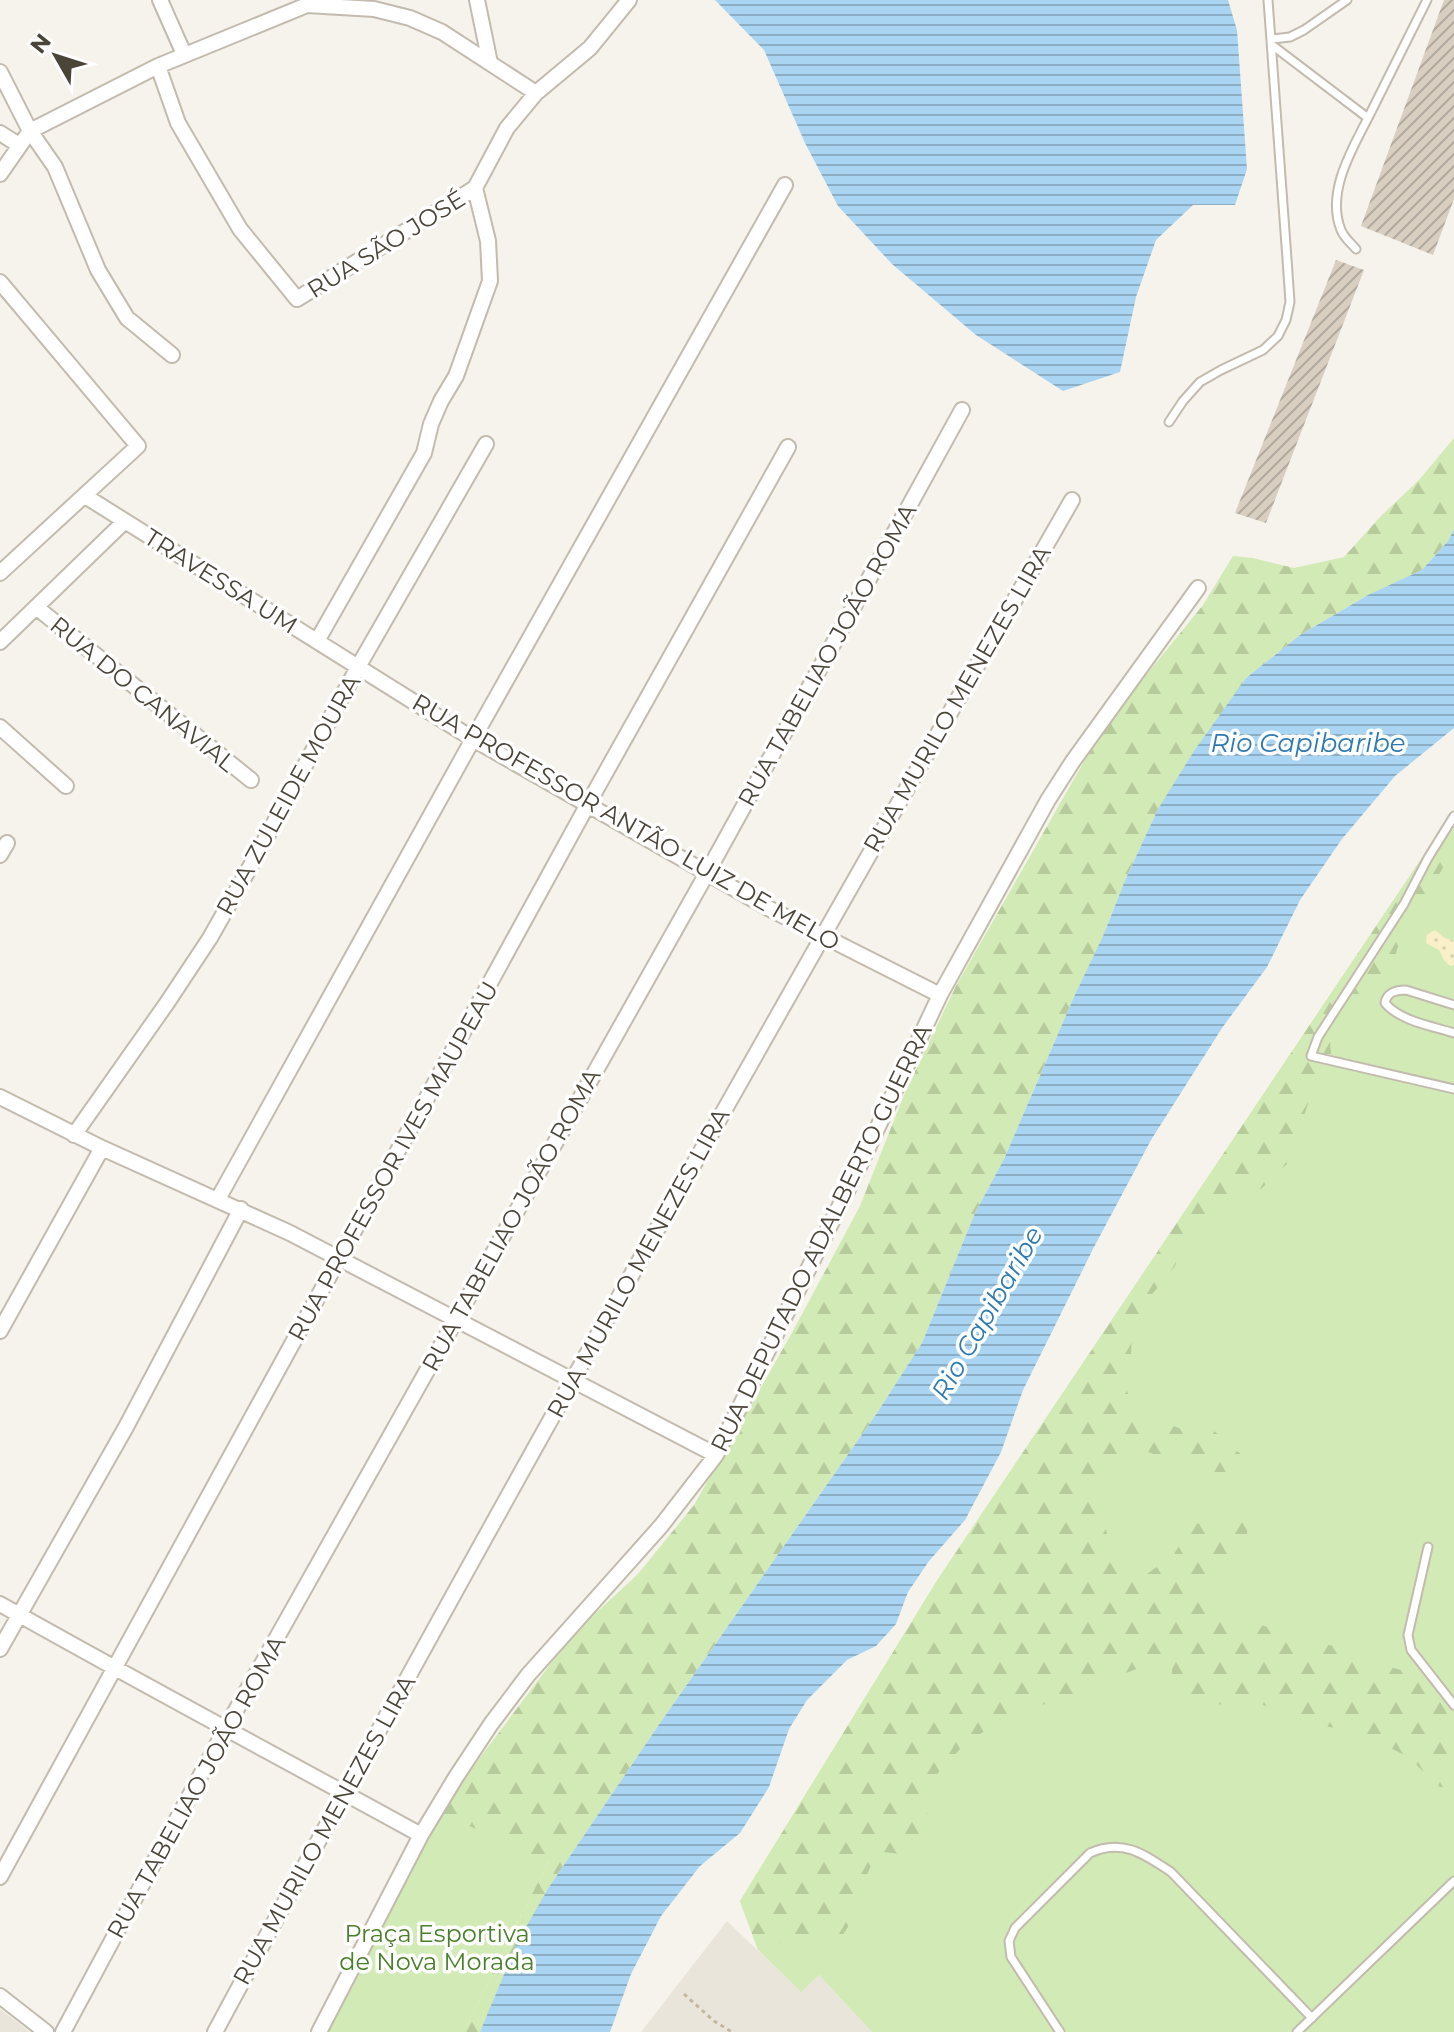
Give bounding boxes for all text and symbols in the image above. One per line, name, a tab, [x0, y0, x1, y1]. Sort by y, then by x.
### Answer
north arrow	[16, 16, 96, 96]
text: N	[25, 28, 57, 59]
street label: RUA SÃO JOSÉ	[302, 184, 470, 304]
street label: RUA TABELIAO JOÃO ROMA	[732, 498, 923, 811]
street label: TRAVESSA UM	[139, 522, 303, 640]
street label: RUA MURILO MENEZES LIRA	[857, 540, 1057, 858]
street label: RUA DO CANAVIAL	[44, 610, 242, 778]
street label: RUA ZULEIDE MOURA	[210, 669, 367, 920]
street label: RUA PROFESSOR ANTÃO LUIZ DE MELO	[407, 687, 845, 957]
water label: Rio Capibaribe	[1210, 727, 1406, 759]
street label: RUA PROFESSOR IVES MAUPEAU	[282, 976, 504, 1346]
street label: RUA DEPUTADO ADALBERTO GUERRA	[704, 1019, 938, 1457]
street label: RUA TABELIAO JOÃO ROMA	[416, 1063, 607, 1376]
street label: RUA MURILO MENEZES LIRA	[541, 1102, 736, 1423]
water label: Rio Capibaribe	[924, 1221, 1050, 1405]
street label: RUA TABELIAO JOÃO ROMA	[101, 1630, 292, 1943]
street label: RUA MURILO MENEZES LIRA	[227, 1669, 422, 1990]
park label: Praça Esportiva de Nova Morada	[339, 1919, 535, 1976]

